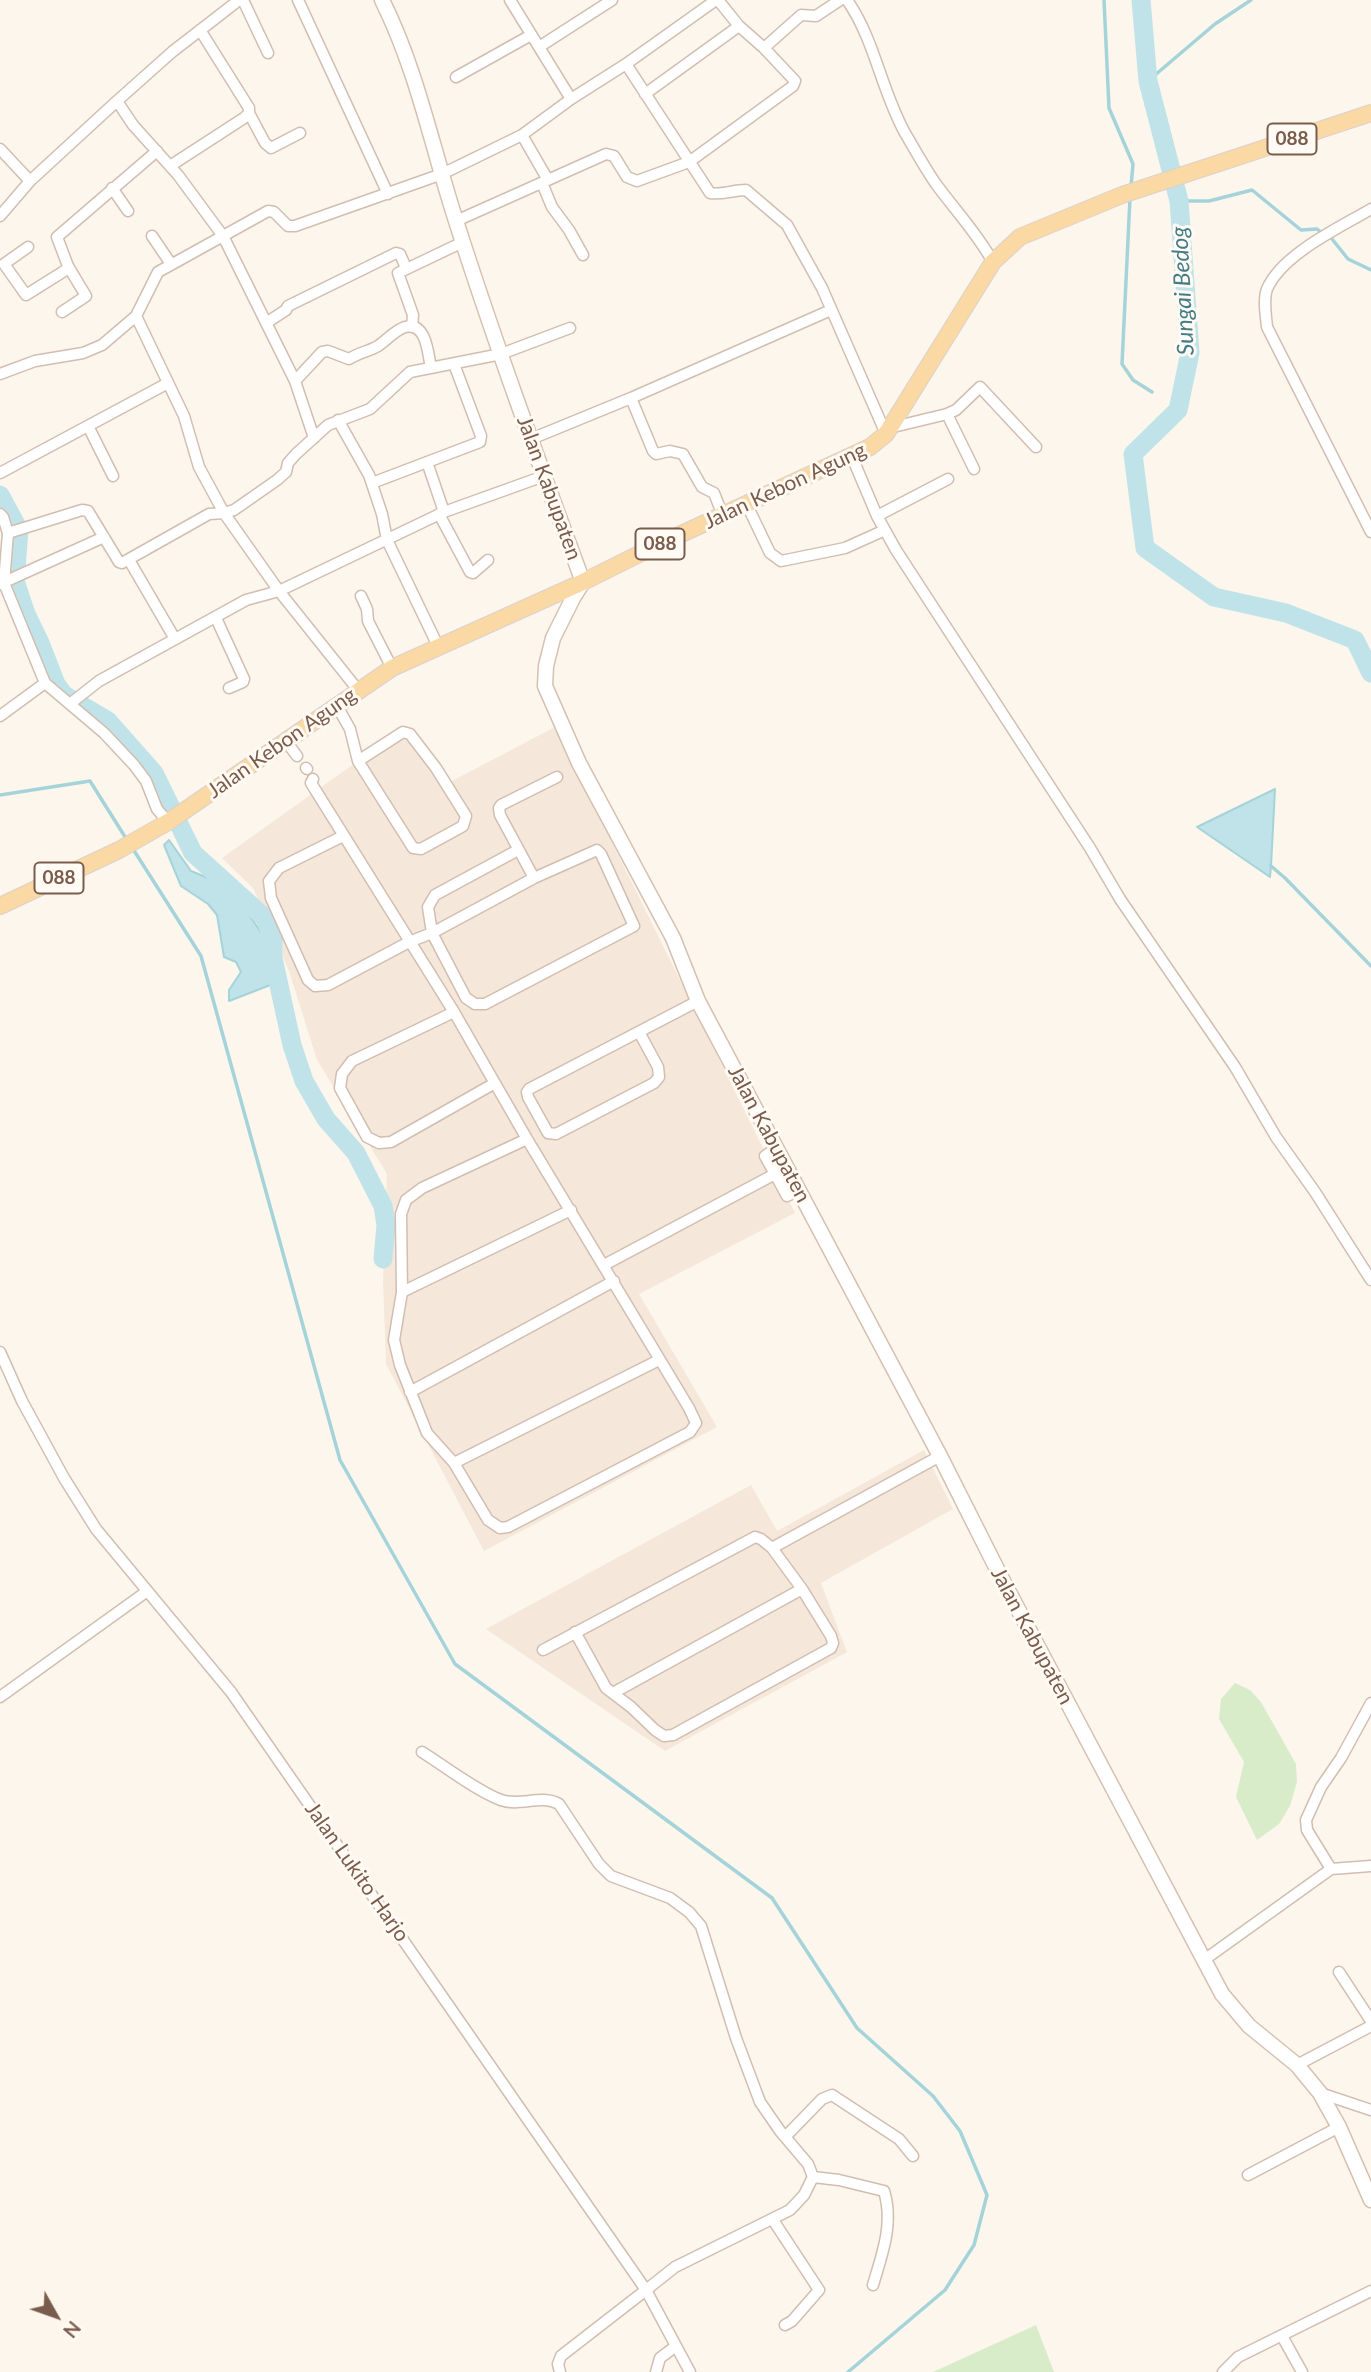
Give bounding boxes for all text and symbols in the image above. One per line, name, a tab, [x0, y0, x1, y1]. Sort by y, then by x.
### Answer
road number: 088	[1268, 124, 1316, 154]
water label: Sungai Bedog	[1166, 226, 1200, 356]
street label: Jalan Kabupaten	[511, 413, 587, 563]
street label: Jalan Kebon Agung	[700, 437, 870, 535]
road number: 088	[636, 528, 684, 559]
street label: Jalan Kebon Agung	[203, 682, 361, 804]
road number: 088	[34, 862, 84, 894]
street label: Jalan Kabupaten	[722, 1061, 816, 1207]
street label: Jalan Kabupaten	[985, 1563, 1079, 1709]
street label: Jalan Lukito Harjo	[300, 1797, 414, 1947]
north arrow	[21, 2281, 91, 2351]
text: N	[59, 2317, 86, 2343]

